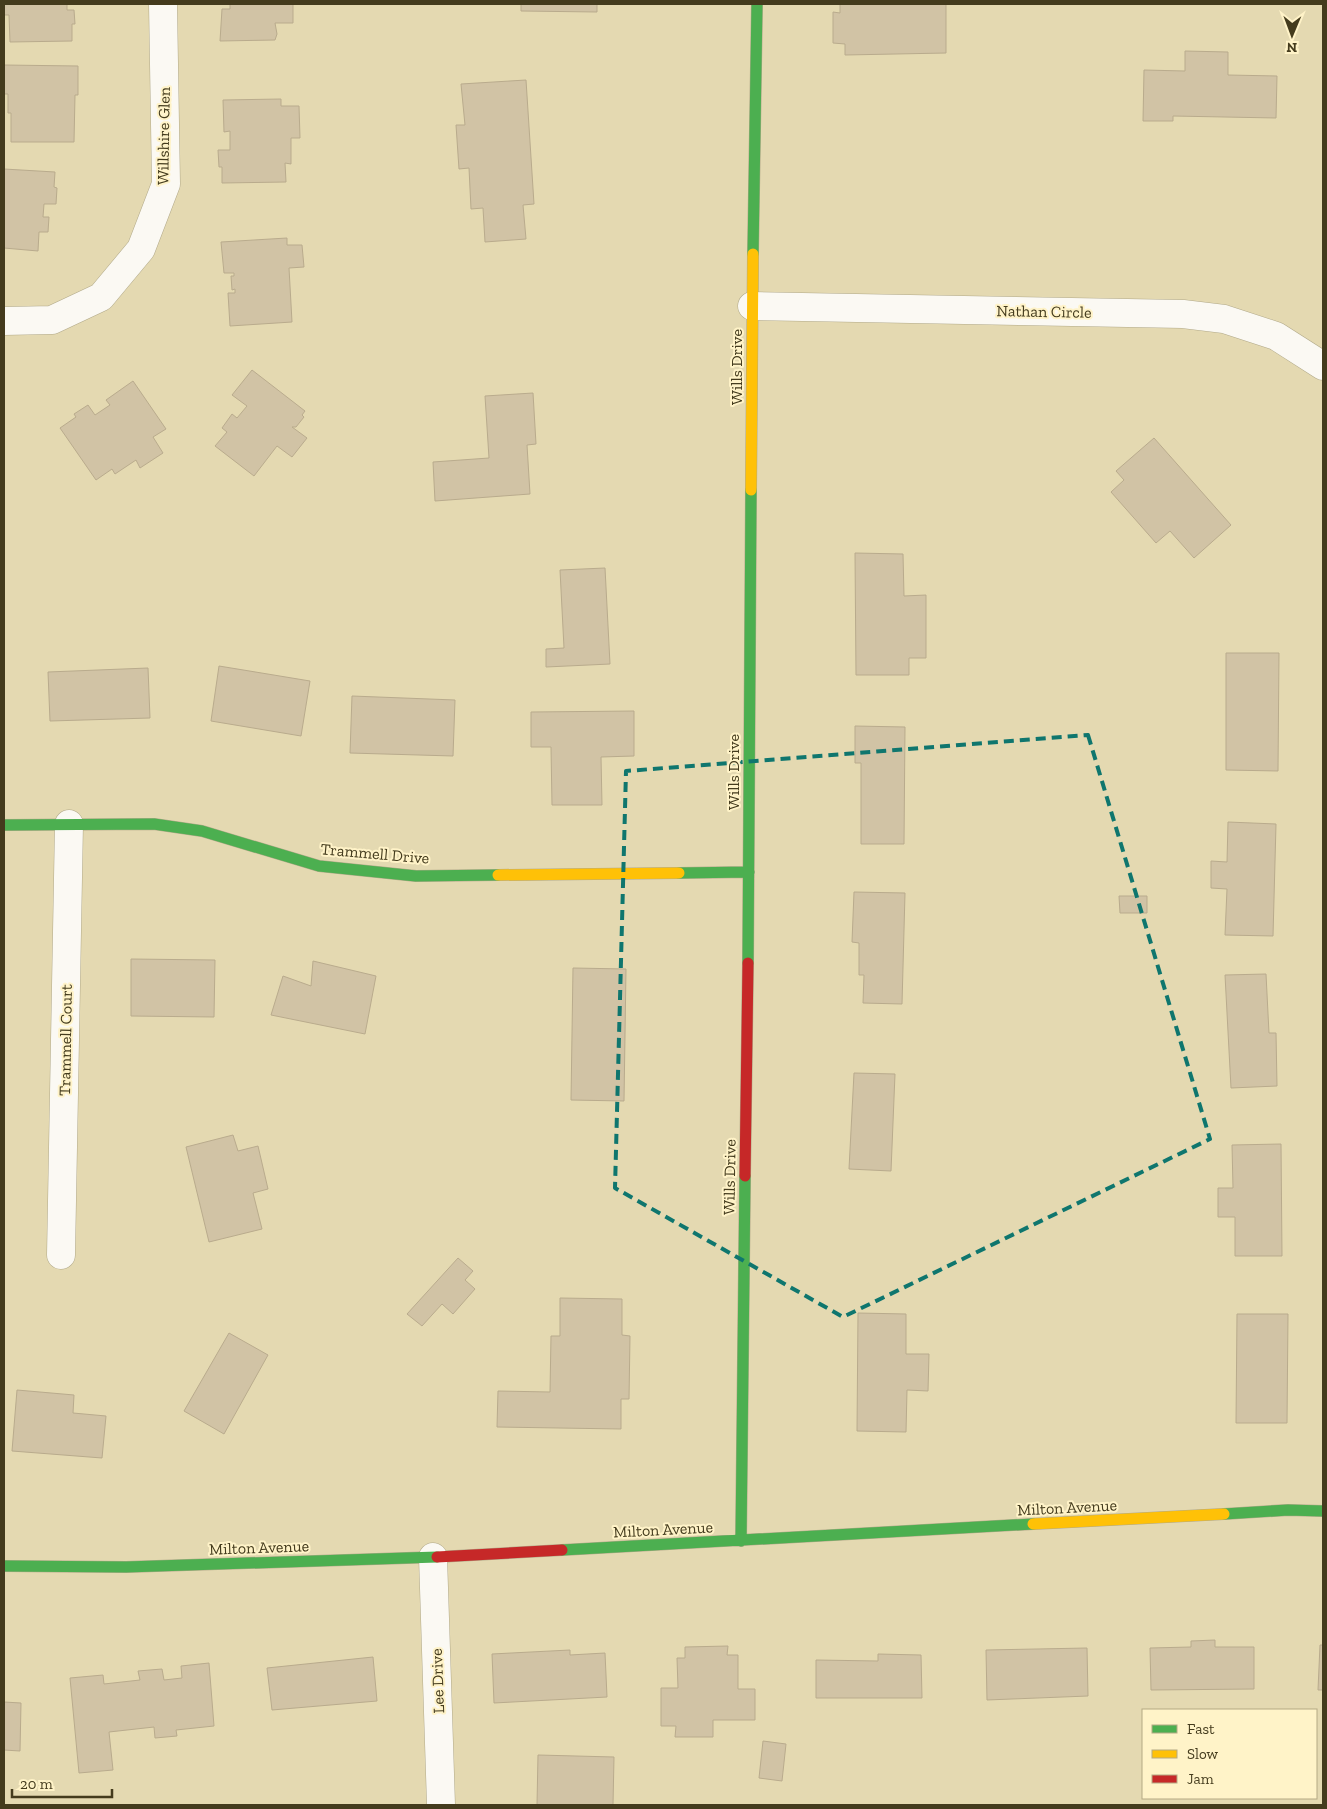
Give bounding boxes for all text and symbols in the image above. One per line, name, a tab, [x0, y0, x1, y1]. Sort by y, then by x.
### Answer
north arrow	[1267, 10, 1317, 60]
text: N	[1286, 39, 1297, 56]
street label: Willshire Glen	[153, 86, 174, 185]
street label: Nathan Circle	[996, 301, 1092, 322]
street label: Wills Drive	[727, 329, 746, 405]
street label: Wills Drive	[724, 734, 743, 810]
street label: Trammell Drive	[320, 839, 430, 868]
street label: Trammell Court	[55, 984, 76, 1096]
street label: Wills Drive	[719, 1139, 740, 1215]
street label: Milton Avenue	[1017, 1495, 1117, 1520]
street label: Milton Avenue	[613, 1517, 713, 1542]
street label: Milton Avenue	[209, 1536, 309, 1559]
street label: Lee Drive	[427, 1648, 448, 1714]
legend	[1142, 1709, 1317, 1799]
text: Fast	[1187, 1720, 1215, 1738]
text: Slow	[1187, 1745, 1219, 1763]
scale bar	[12, 1766, 112, 1798]
text: Jam	[1187, 1770, 1214, 1788]
text: 20 m	[20, 1775, 53, 1793]

